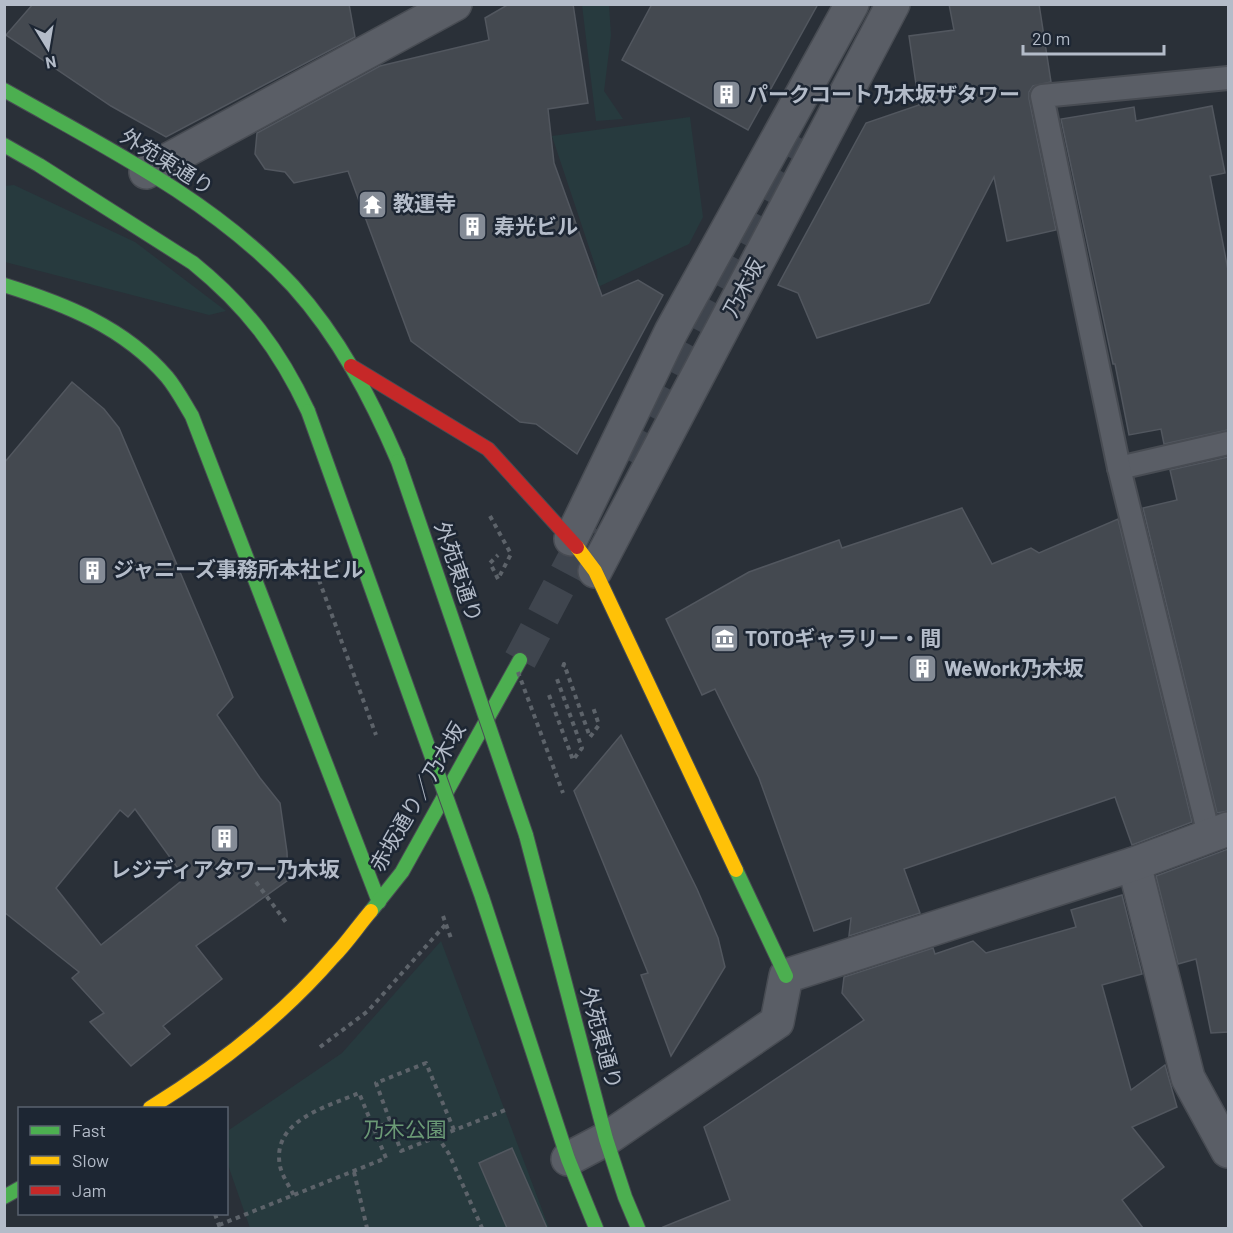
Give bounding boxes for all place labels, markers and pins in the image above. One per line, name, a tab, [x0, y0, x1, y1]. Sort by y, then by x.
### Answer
building icon: パークコート乃木坂ザタワー	[710, 79, 742, 111]
place label: パークコート乃木坂ザタワー	[747, 81, 1020, 106]
temple icon: 教運寺	[356, 188, 388, 220]
place label: 教運寺	[393, 190, 456, 215]
building icon: 寿光ビル	[457, 211, 489, 243]
place label: 寿光ビル	[494, 213, 578, 238]
building icon: ジャニーズ事務所本社ビル	[76, 554, 108, 586]
place label: ジャニーズ事務所本社ビル	[113, 556, 363, 581]
museum icon: TOTOギャラリー・間	[708, 623, 740, 655]
place label: TOTOギャラリー・間	[745, 625, 941, 650]
building icon: WeWork乃木坂	[907, 653, 939, 685]
place label: WeWork乃木坂	[944, 655, 1084, 680]
building icon: レジディアタワー乃木坂	[209, 823, 241, 855]
place label: レジディアタワー乃木坂	[110, 856, 340, 881]

